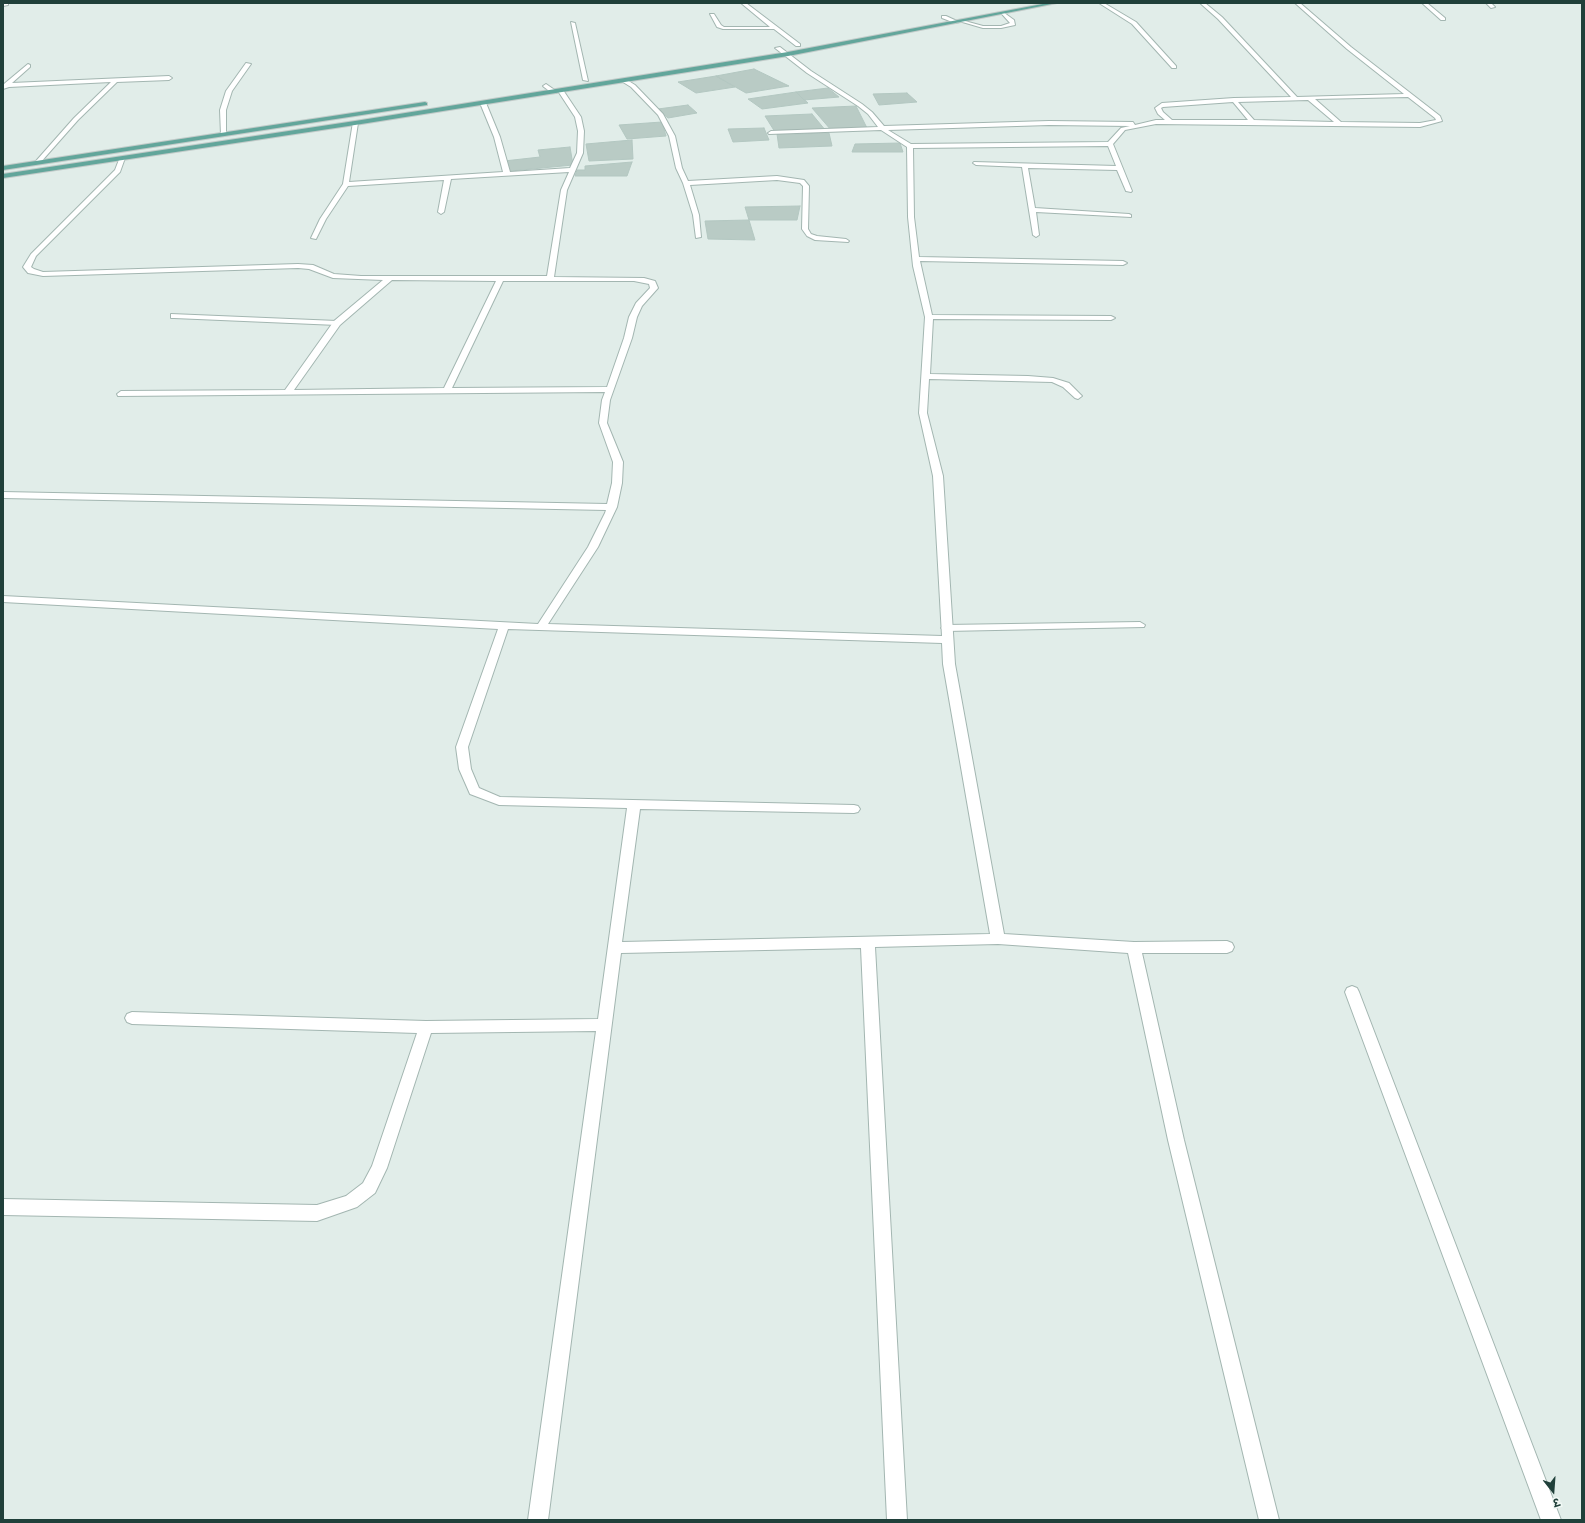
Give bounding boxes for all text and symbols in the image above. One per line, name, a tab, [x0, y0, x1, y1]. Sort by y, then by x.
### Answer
north arrow	[1533, 1471, 1573, 1511]
text: उ	[1551, 1494, 1562, 1511]

